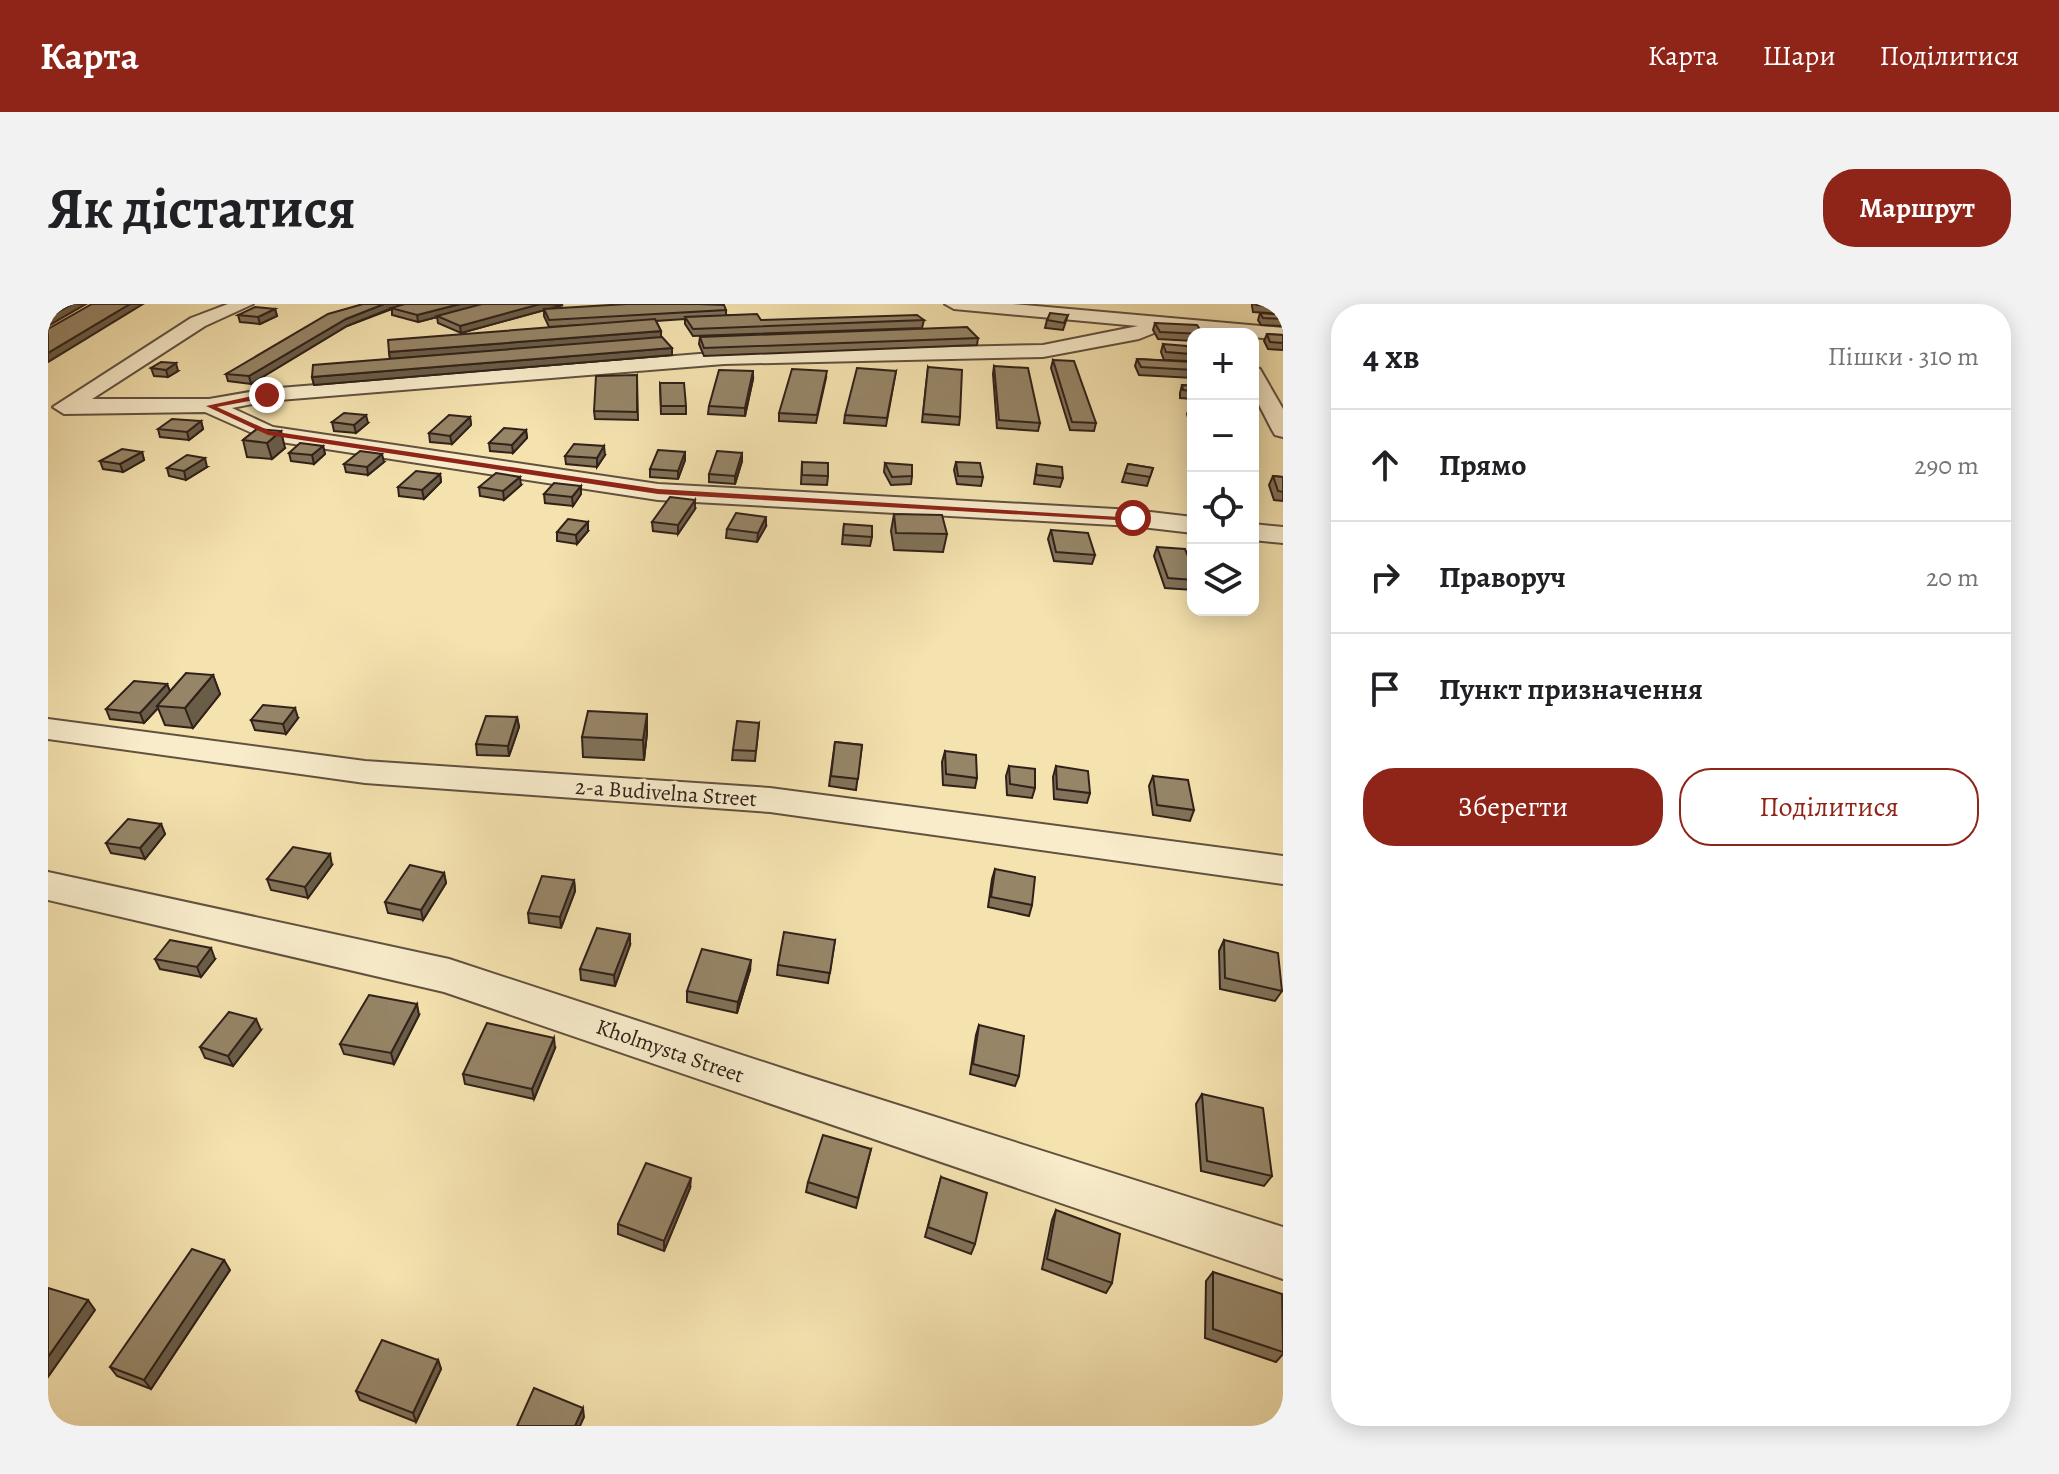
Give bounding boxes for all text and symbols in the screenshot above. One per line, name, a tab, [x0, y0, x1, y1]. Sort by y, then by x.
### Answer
text: Карта	[40, 30, 139, 82]
text: Карта	[1648, 37, 1718, 75]
text: Шари	[1762, 37, 1836, 75]
text: Поділитися	[1880, 37, 2019, 75]
button: Маршрут	[1823, 169, 2011, 247]
text: Як дістатися	[48, 170, 356, 246]
map controls	[1187, 328, 1259, 616]
button: +	[1187, 328, 1259, 400]
text: 4 хв	[1363, 333, 1419, 380]
text: Пішки · 310 m	[1828, 339, 1979, 374]
route end	[249, 377, 285, 413]
button: −	[1187, 400, 1259, 472]
icon: ahead	[1363, 443, 1407, 487]
text: Прямо	[1439, 445, 1526, 485]
text: 290 m	[1914, 448, 1979, 483]
button: locate	[1187, 472, 1259, 544]
route start	[1115, 500, 1151, 536]
button: layers	[1187, 544, 1259, 616]
icon: right	[1363, 555, 1407, 599]
text: Праворуч	[1439, 557, 1566, 597]
text: 20 m	[1926, 560, 1979, 595]
icon: arrive	[1363, 667, 1407, 711]
text: Пункт призначення	[1439, 669, 1703, 709]
button: Зберегти	[1363, 768, 1663, 846]
button: Поділитися	[1679, 768, 1979, 846]
street label: 2-a Budivelna Street	[574, 772, 758, 814]
street label: Kholmysta Street	[592, 1012, 748, 1090]

